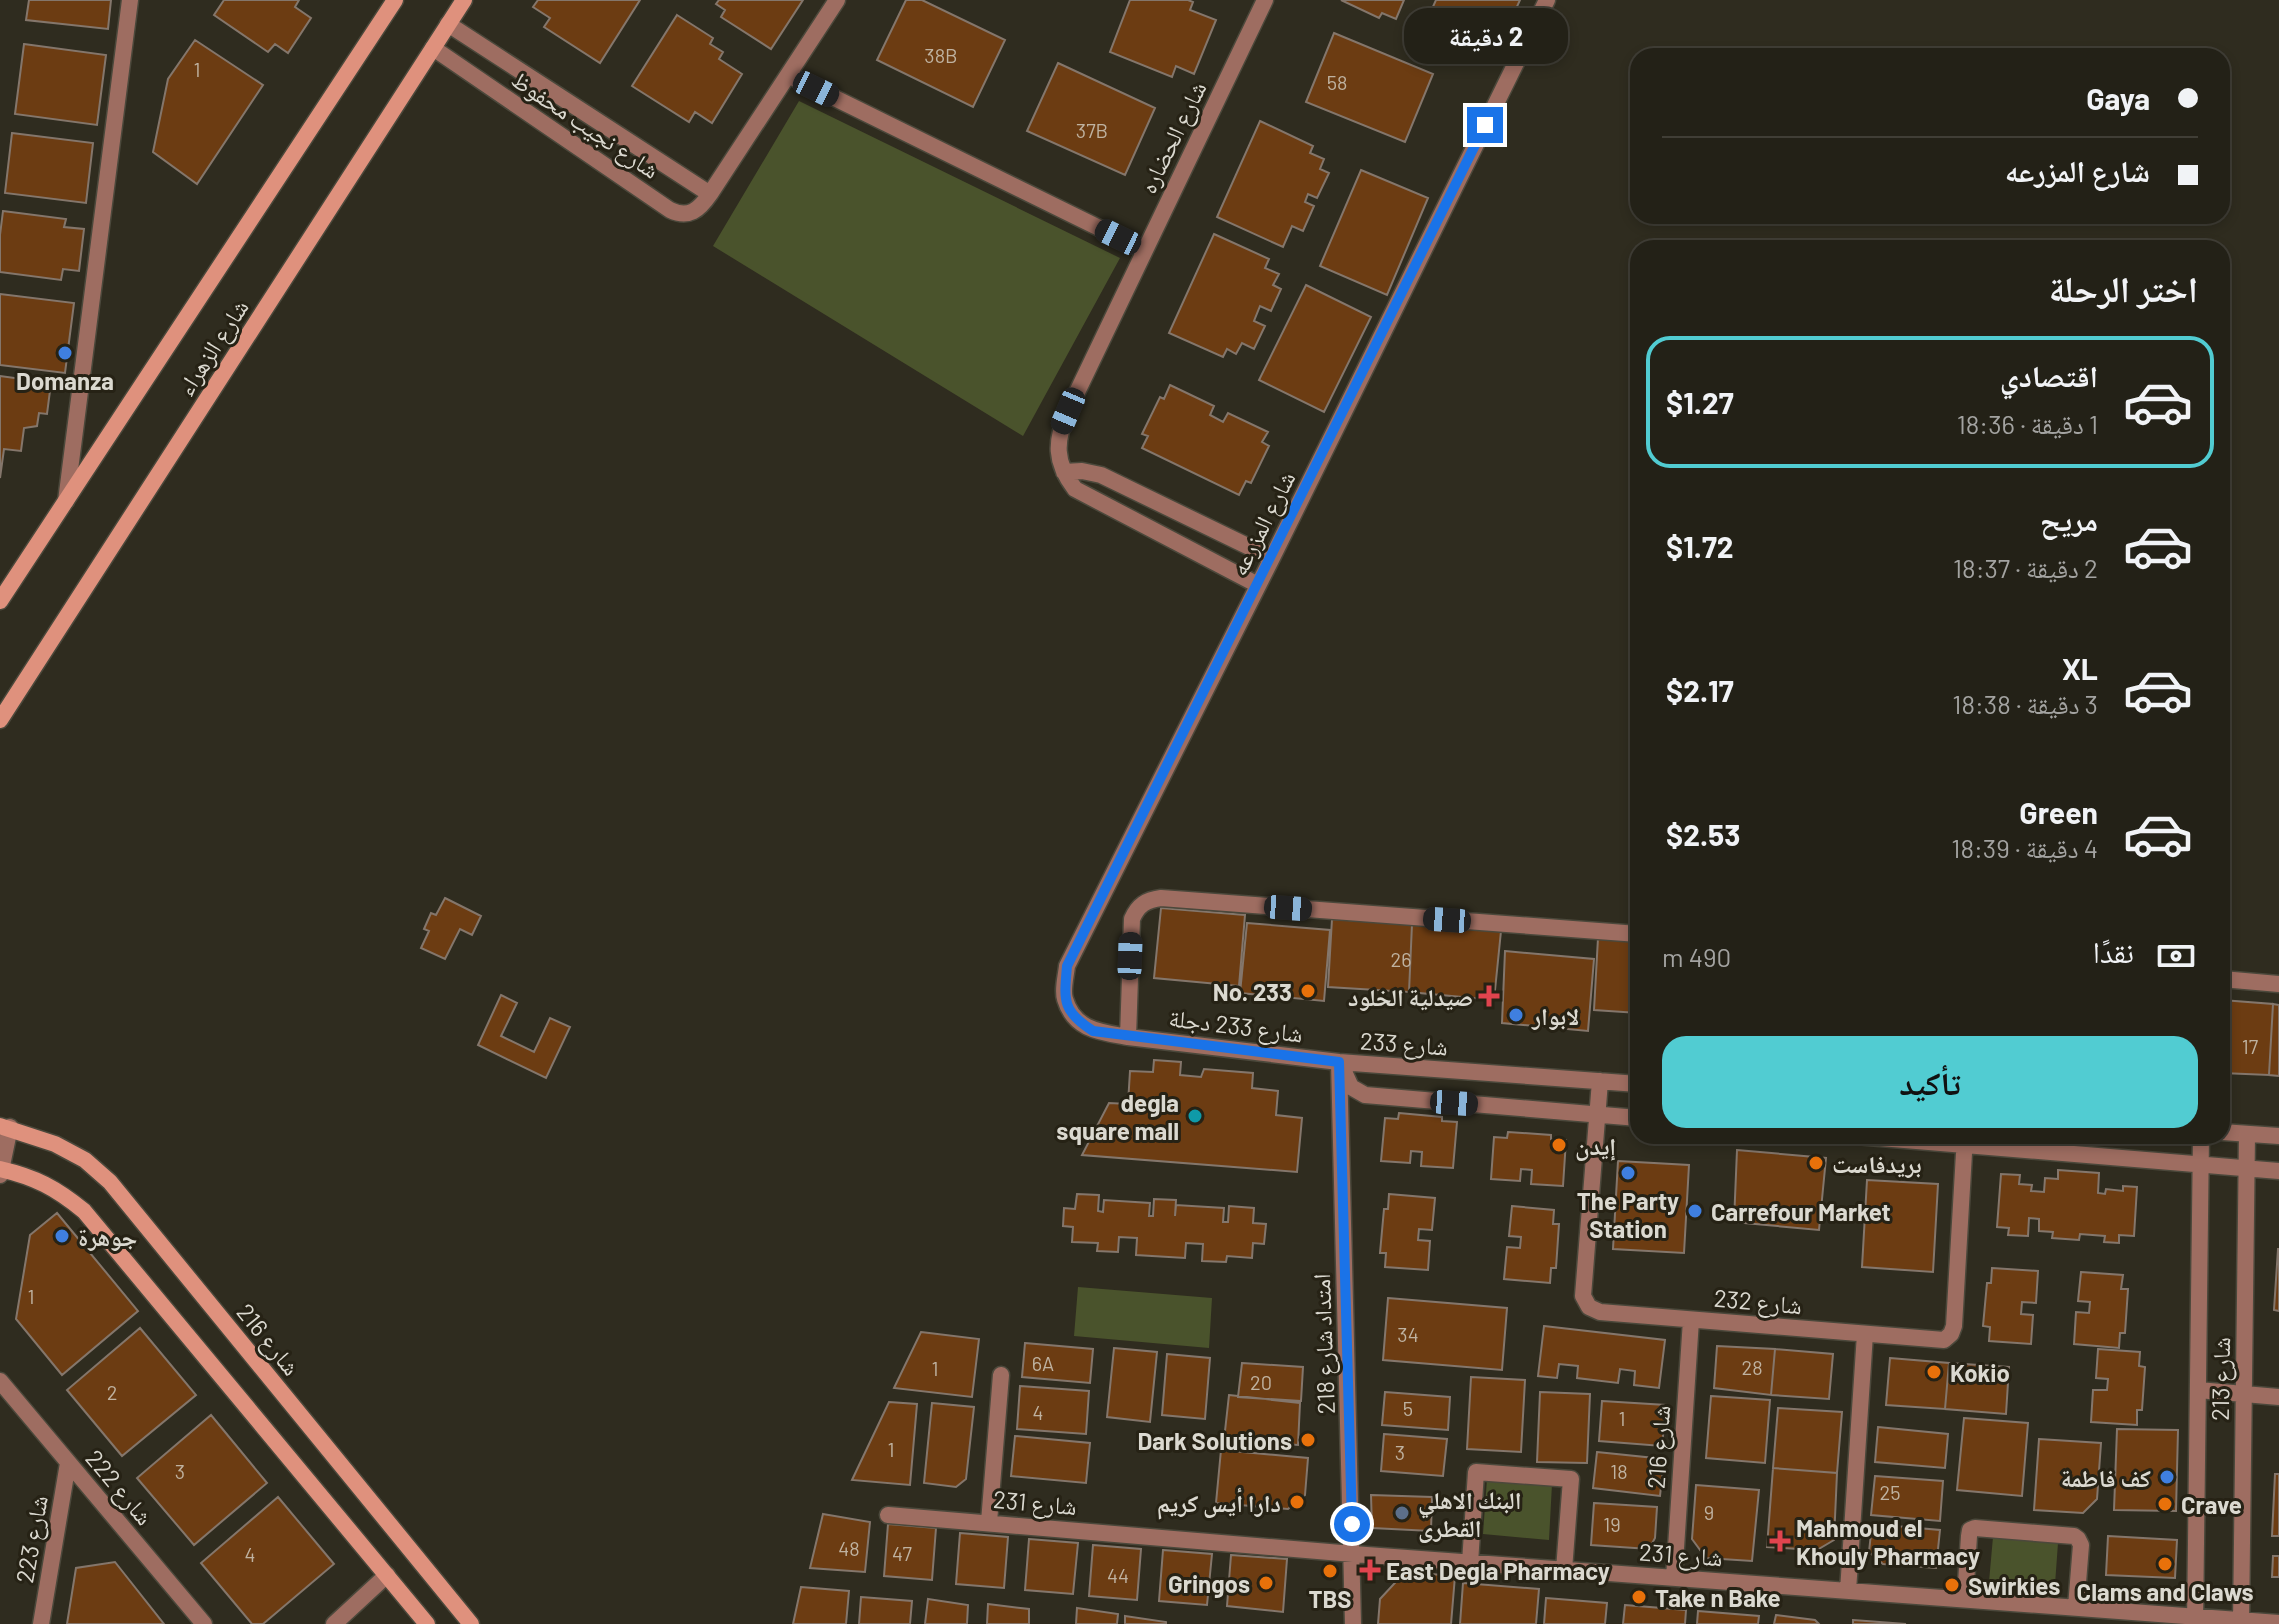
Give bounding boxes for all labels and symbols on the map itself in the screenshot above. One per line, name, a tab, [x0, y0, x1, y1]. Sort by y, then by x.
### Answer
callout: 2 دقيقة	[1403, 9, 1567, 65]
house number: 38B	[924, 43, 958, 67]
house number: 1	[194, 57, 201, 81]
street label: شارع نجيب محفوظ	[505, 64, 665, 186]
car	[789, 68, 843, 110]
house number: 58	[1327, 70, 1347, 94]
street label: شارع الحضاره	[1132, 76, 1213, 199]
route end	[1467, 107, 1503, 143]
house number: 37B	[1076, 118, 1108, 142]
car	[1091, 216, 1145, 258]
street label: شارع الزهراء	[170, 293, 256, 402]
marker: Domanza	[56, 344, 74, 362]
place label: Domanza	[16, 366, 114, 395]
car	[1048, 384, 1088, 438]
street label: شارع المزرعه	[1223, 466, 1302, 581]
car	[1263, 894, 1313, 922]
car	[1422, 906, 1472, 934]
car	[1117, 932, 1143, 980]
house number: 26	[1390, 947, 1412, 971]
place label: No. 233	[1213, 977, 1292, 1006]
marker: No. 233	[1299, 982, 1317, 1000]
place label: صيدلية الخلود	[1348, 982, 1473, 1011]
marker: صيدلية الخلود	[1480, 987, 1498, 1005]
place label: لابوار	[1531, 1001, 1579, 1030]
street label: شارع 233 دجلة	[1167, 1002, 1305, 1050]
marker: لابوار	[1507, 1006, 1525, 1024]
street label: شارع 233	[1359, 1025, 1449, 1063]
house number: 17	[2242, 1034, 2259, 1058]
place label: degla square mall	[1056, 1088, 1179, 1145]
car	[1429, 1089, 1479, 1117]
marker: degla square mall	[1186, 1107, 1204, 1125]
place label: إيدن	[1575, 1131, 1616, 1161]
marker: إيدن	[1550, 1136, 1568, 1154]
place label: بريدفاست	[1832, 1149, 1922, 1178]
marker: بريدفاست	[1807, 1154, 1825, 1172]
marker: The Party Station	[1619, 1164, 1637, 1182]
place label: The Party Station	[1577, 1186, 1679, 1243]
place label: Carrefour Market	[1711, 1197, 1891, 1226]
marker: Carrefour Market	[1686, 1202, 1704, 1220]
place label: جوهرة	[78, 1222, 137, 1251]
marker: جوهرة	[53, 1227, 71, 1245]
street label: امتداد شارع 218	[1306, 1273, 1342, 1415]
street label: شارع 232	[1713, 1283, 1803, 1321]
house number: 1	[28, 1284, 35, 1308]
street label: شارع 216	[230, 1297, 307, 1382]
house number: 34	[1397, 1322, 1419, 1346]
street label: شارع 213	[2205, 1337, 2237, 1421]
house number: 6A	[1032, 1351, 1054, 1375]
house number: 28	[1741, 1355, 1763, 1379]
house number: 1	[932, 1356, 939, 1380]
place label: Kokio	[1950, 1358, 2010, 1387]
marker: Kokio	[1925, 1363, 1943, 1381]
house number: 20	[1250, 1370, 1272, 1394]
house number: 2	[107, 1380, 117, 1404]
house number: 5	[1403, 1396, 1413, 1420]
house number: 4	[1032, 1400, 1044, 1424]
street label: شارع 216	[1641, 1404, 1677, 1490]
house number: 1	[1619, 1406, 1626, 1430]
place label: Dark Solutions	[1137, 1426, 1292, 1455]
marker: Dark Solutions	[1299, 1431, 1317, 1449]
house number: 1	[888, 1437, 895, 1461]
house number: 3	[1395, 1440, 1405, 1464]
street label: شارع 222	[79, 1444, 160, 1532]
house number: 3	[175, 1459, 185, 1483]
house number: 18	[1610, 1459, 1628, 1483]
place label: كف فاطمة	[2061, 1463, 2151, 1492]
marker: كف فاطمة	[2158, 1468, 2176, 1486]
house number: 25	[1880, 1480, 1901, 1504]
street label: شارع 231	[992, 1484, 1078, 1522]
place label: البنك الاهلي القطرى	[1418, 1485, 1521, 1543]
place label: دارا أيس كريم	[1157, 1487, 1281, 1520]
place label: Crave	[2181, 1490, 2242, 1519]
street label: شارع 223	[9, 1493, 55, 1585]
marker: دارا أيس كريم	[1288, 1493, 1306, 1511]
marker: Crave	[2156, 1495, 2174, 1513]
house number: 9	[1704, 1500, 1714, 1524]
marker: البنك الاهلي القطرى	[1393, 1504, 1411, 1522]
route start	[1334, 1506, 1370, 1542]
house number: 19	[1603, 1512, 1621, 1536]
place label: Mahmoud el Khouly Pharmacy	[1796, 1513, 1980, 1570]
marker: Mahmoud el Khouly Pharmacy	[1771, 1532, 1789, 1550]
house number: 48	[838, 1536, 860, 1560]
street label: شارع 231	[1638, 1537, 1724, 1573]
house number: 47	[892, 1541, 912, 1565]
house number: 4	[244, 1542, 256, 1566]
marker: Clams and Claws	[2156, 1555, 2174, 1573]
place label: East Degla Pharmacy	[1386, 1556, 1610, 1585]
marker: East Degla Pharmacy	[1361, 1561, 1379, 1579]
marker: TBS	[1321, 1562, 1339, 1580]
house number: 44	[1107, 1563, 1129, 1587]
place label: Gringos	[1168, 1569, 1250, 1598]
place label: Swirkies	[1968, 1571, 2060, 1600]
marker: Gringos	[1257, 1574, 1275, 1592]
marker: Swirkies	[1943, 1576, 1961, 1594]
place label: Clams and Claws	[2077, 1577, 2253, 1606]
place label: Take n Bake	[1655, 1583, 1781, 1612]
place label: TBS	[1308, 1584, 1352, 1613]
marker: Take n Bake	[1630, 1588, 1648, 1606]

